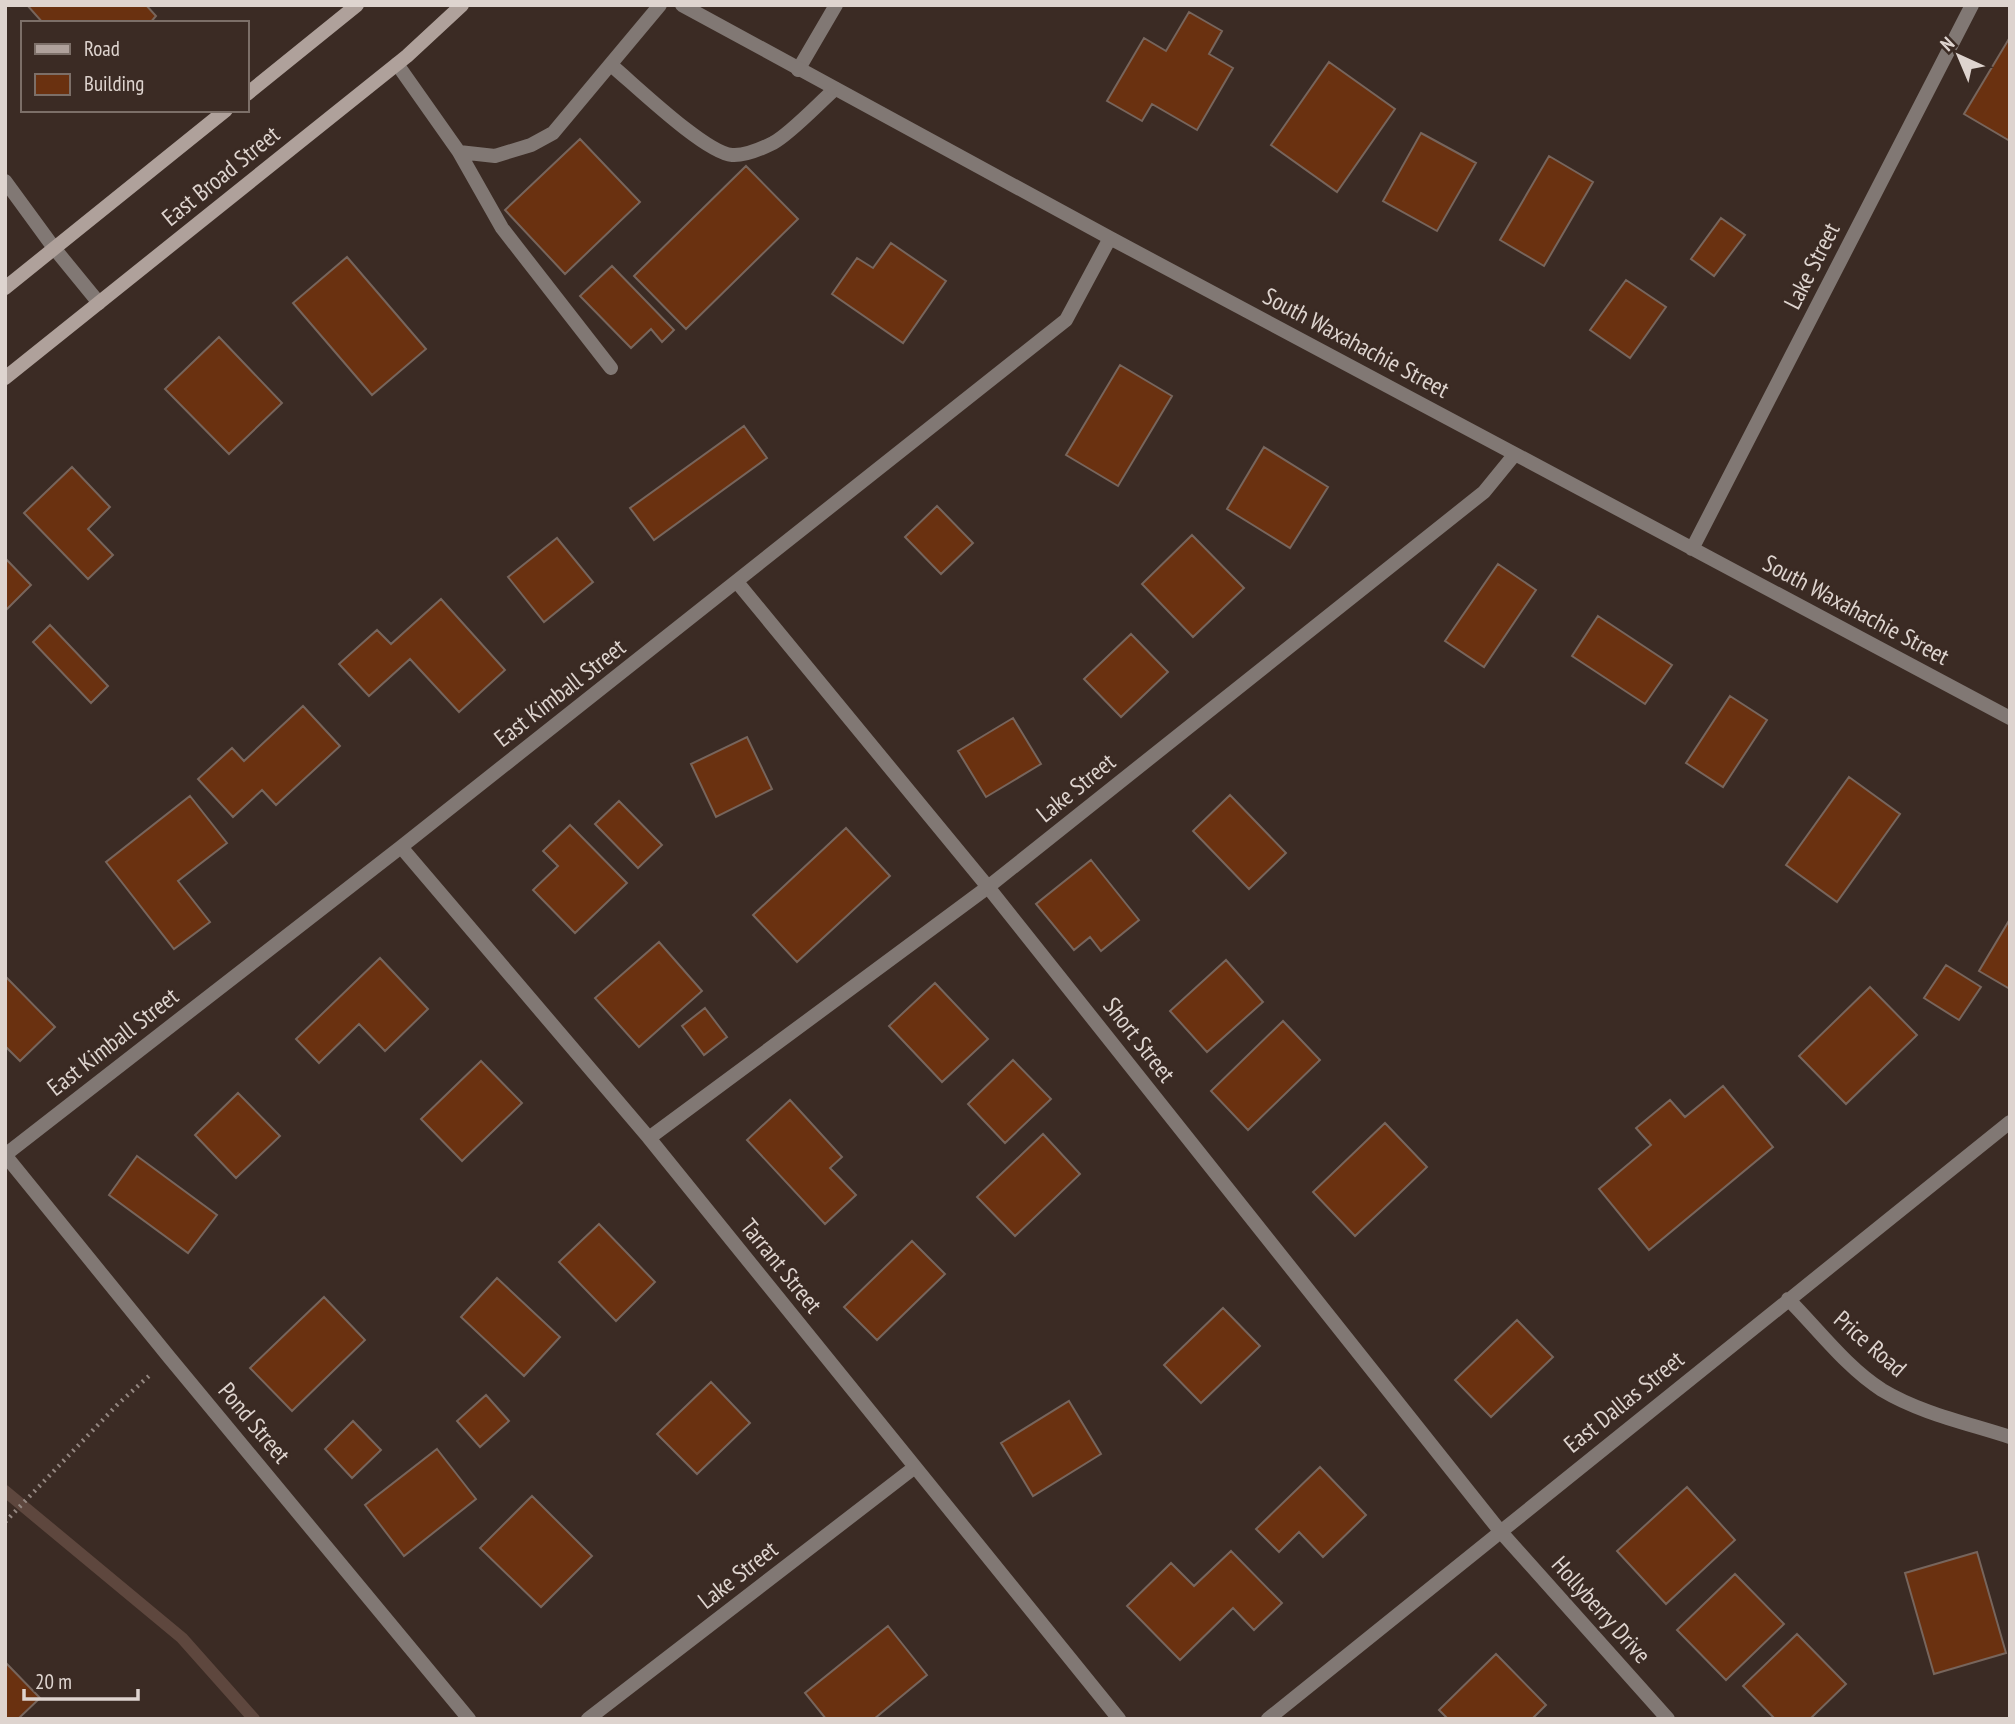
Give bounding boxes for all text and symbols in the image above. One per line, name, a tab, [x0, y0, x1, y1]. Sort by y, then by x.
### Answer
legend	[21, 21, 248, 112]
north arrow	[1924, 21, 1994, 91]
text: N	[1935, 32, 1959, 56]
text: Road	[84, 35, 120, 62]
text: Building	[84, 70, 144, 97]
street label: East Broad Street	[155, 118, 286, 233]
street label: Lake Street	[1777, 217, 1847, 314]
street label: South Waxahachie Street	[1258, 280, 1455, 405]
street label: South Waxahachie Street	[1758, 547, 1955, 672]
street label: East Kimball Street	[488, 631, 632, 754]
street label: Lake Street	[1030, 746, 1122, 829]
street label: East Kimball Street	[41, 980, 185, 1103]
street label: Short Street	[1096, 991, 1183, 1089]
street label: Tarrant Street	[734, 1212, 829, 1320]
street label: Price Road	[1828, 1304, 1913, 1384]
street label: East Dallas Street	[1557, 1344, 1690, 1459]
street label: Pond Street	[212, 1376, 297, 1470]
street label: Lake Street	[692, 1534, 784, 1615]
street label: Hollyberry Drive	[1545, 1550, 1658, 1670]
scale bar	[24, 1658, 138, 1702]
text: 20 m	[35, 1668, 72, 1695]

